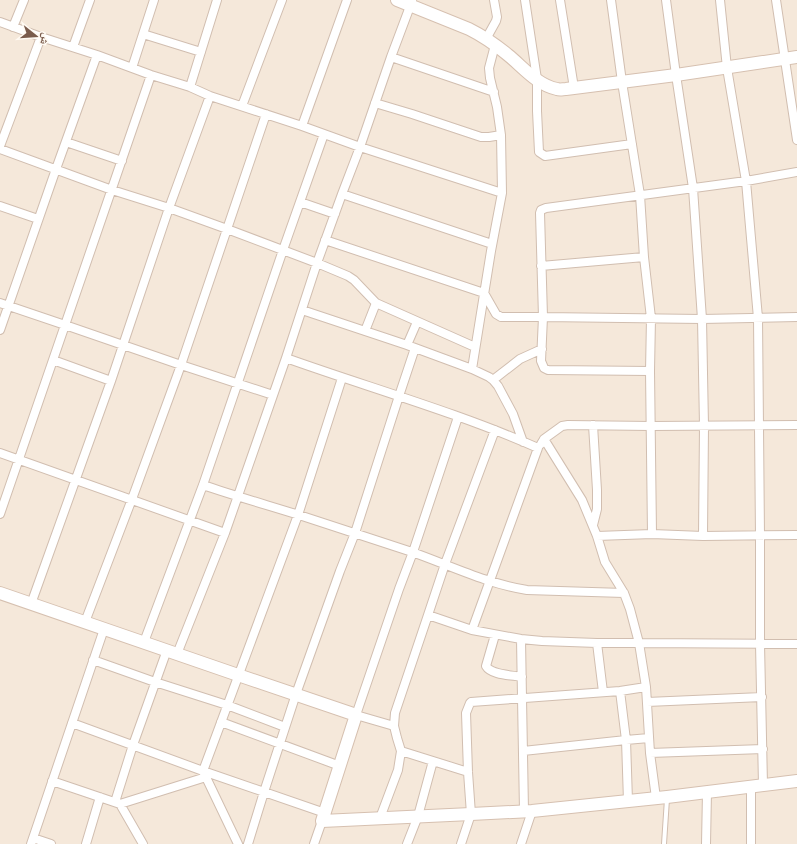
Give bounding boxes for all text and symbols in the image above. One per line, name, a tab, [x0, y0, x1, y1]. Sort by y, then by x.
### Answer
north arrow	[16, 16, 56, 56]
text: ش	[36, 31, 55, 47]

